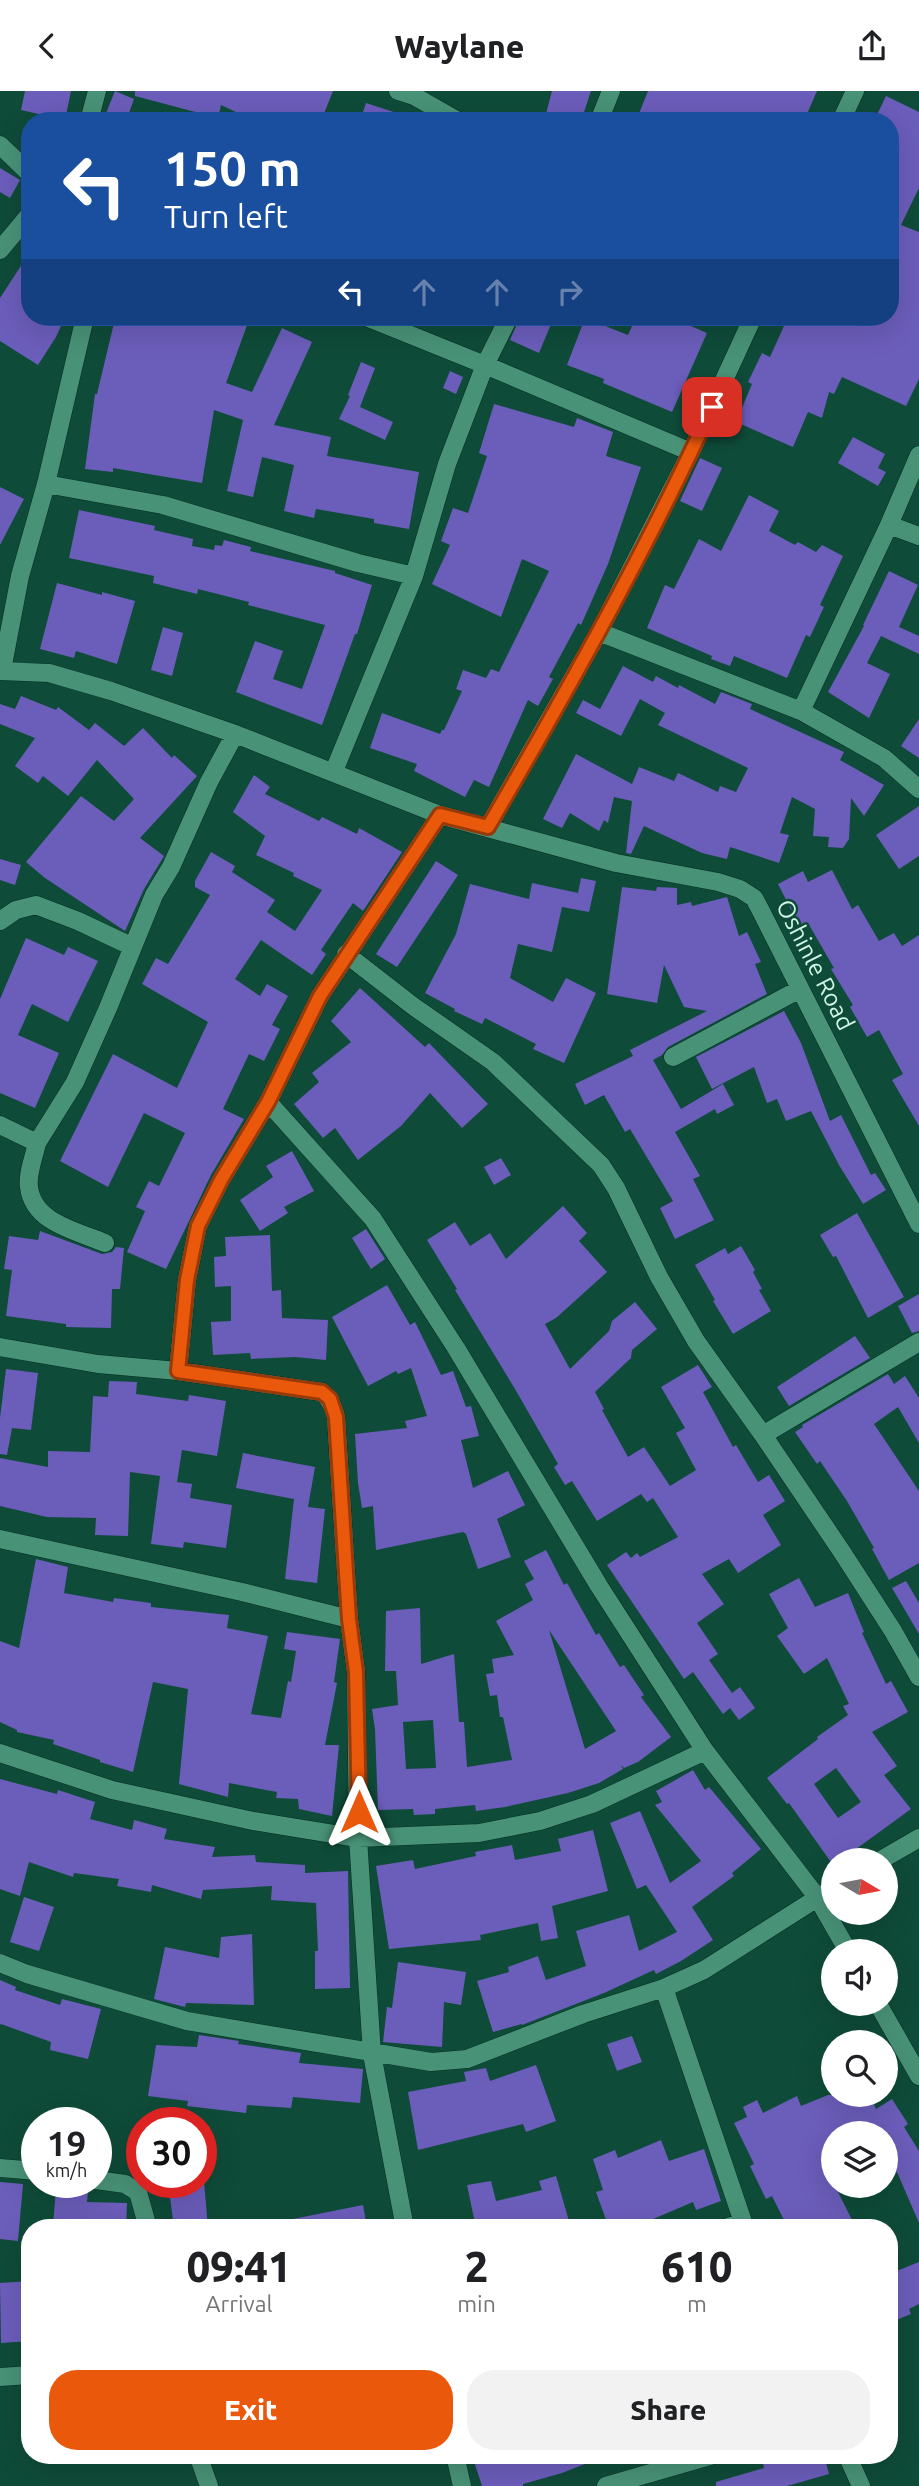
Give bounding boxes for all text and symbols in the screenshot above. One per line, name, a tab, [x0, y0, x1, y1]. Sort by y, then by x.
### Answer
icon: back	[28, 27, 66, 65]
icon: share	[853, 27, 891, 65]
text: Waylane	[394, 28, 525, 64]
icon: left	[49, 140, 140, 231]
text: 150 m	[164, 140, 301, 195]
text: Turn left	[164, 198, 288, 234]
icon: left	[332, 273, 370, 311]
icon: ahead	[405, 273, 443, 311]
icon: ahead	[478, 273, 516, 311]
icon: right	[551, 273, 589, 311]
pin	[682, 377, 742, 437]
icon: arrive	[693, 388, 731, 426]
street label: Oshinle Road	[771, 895, 860, 1034]
position arrow	[322, 1775, 396, 1849]
north arrow	[821, 1848, 898, 1925]
map controls	[821, 1848, 898, 2198]
button: sound	[821, 1939, 898, 2016]
button: search	[821, 2030, 898, 2107]
speed limit sign: 30	[126, 2107, 217, 2198]
button: layers	[821, 2121, 898, 2198]
text: 19	[47, 2123, 86, 2163]
text: km/h	[46, 2160, 87, 2180]
text: 09:41	[187, 2243, 292, 2290]
text: 2	[465, 2243, 488, 2290]
text: 610	[661, 2243, 732, 2290]
text: Arrival	[206, 2291, 273, 2316]
text: min	[457, 2291, 496, 2316]
text: m	[687, 2291, 707, 2316]
button: Exit	[49, 2370, 453, 2450]
button: Share	[467, 2370, 870, 2450]

